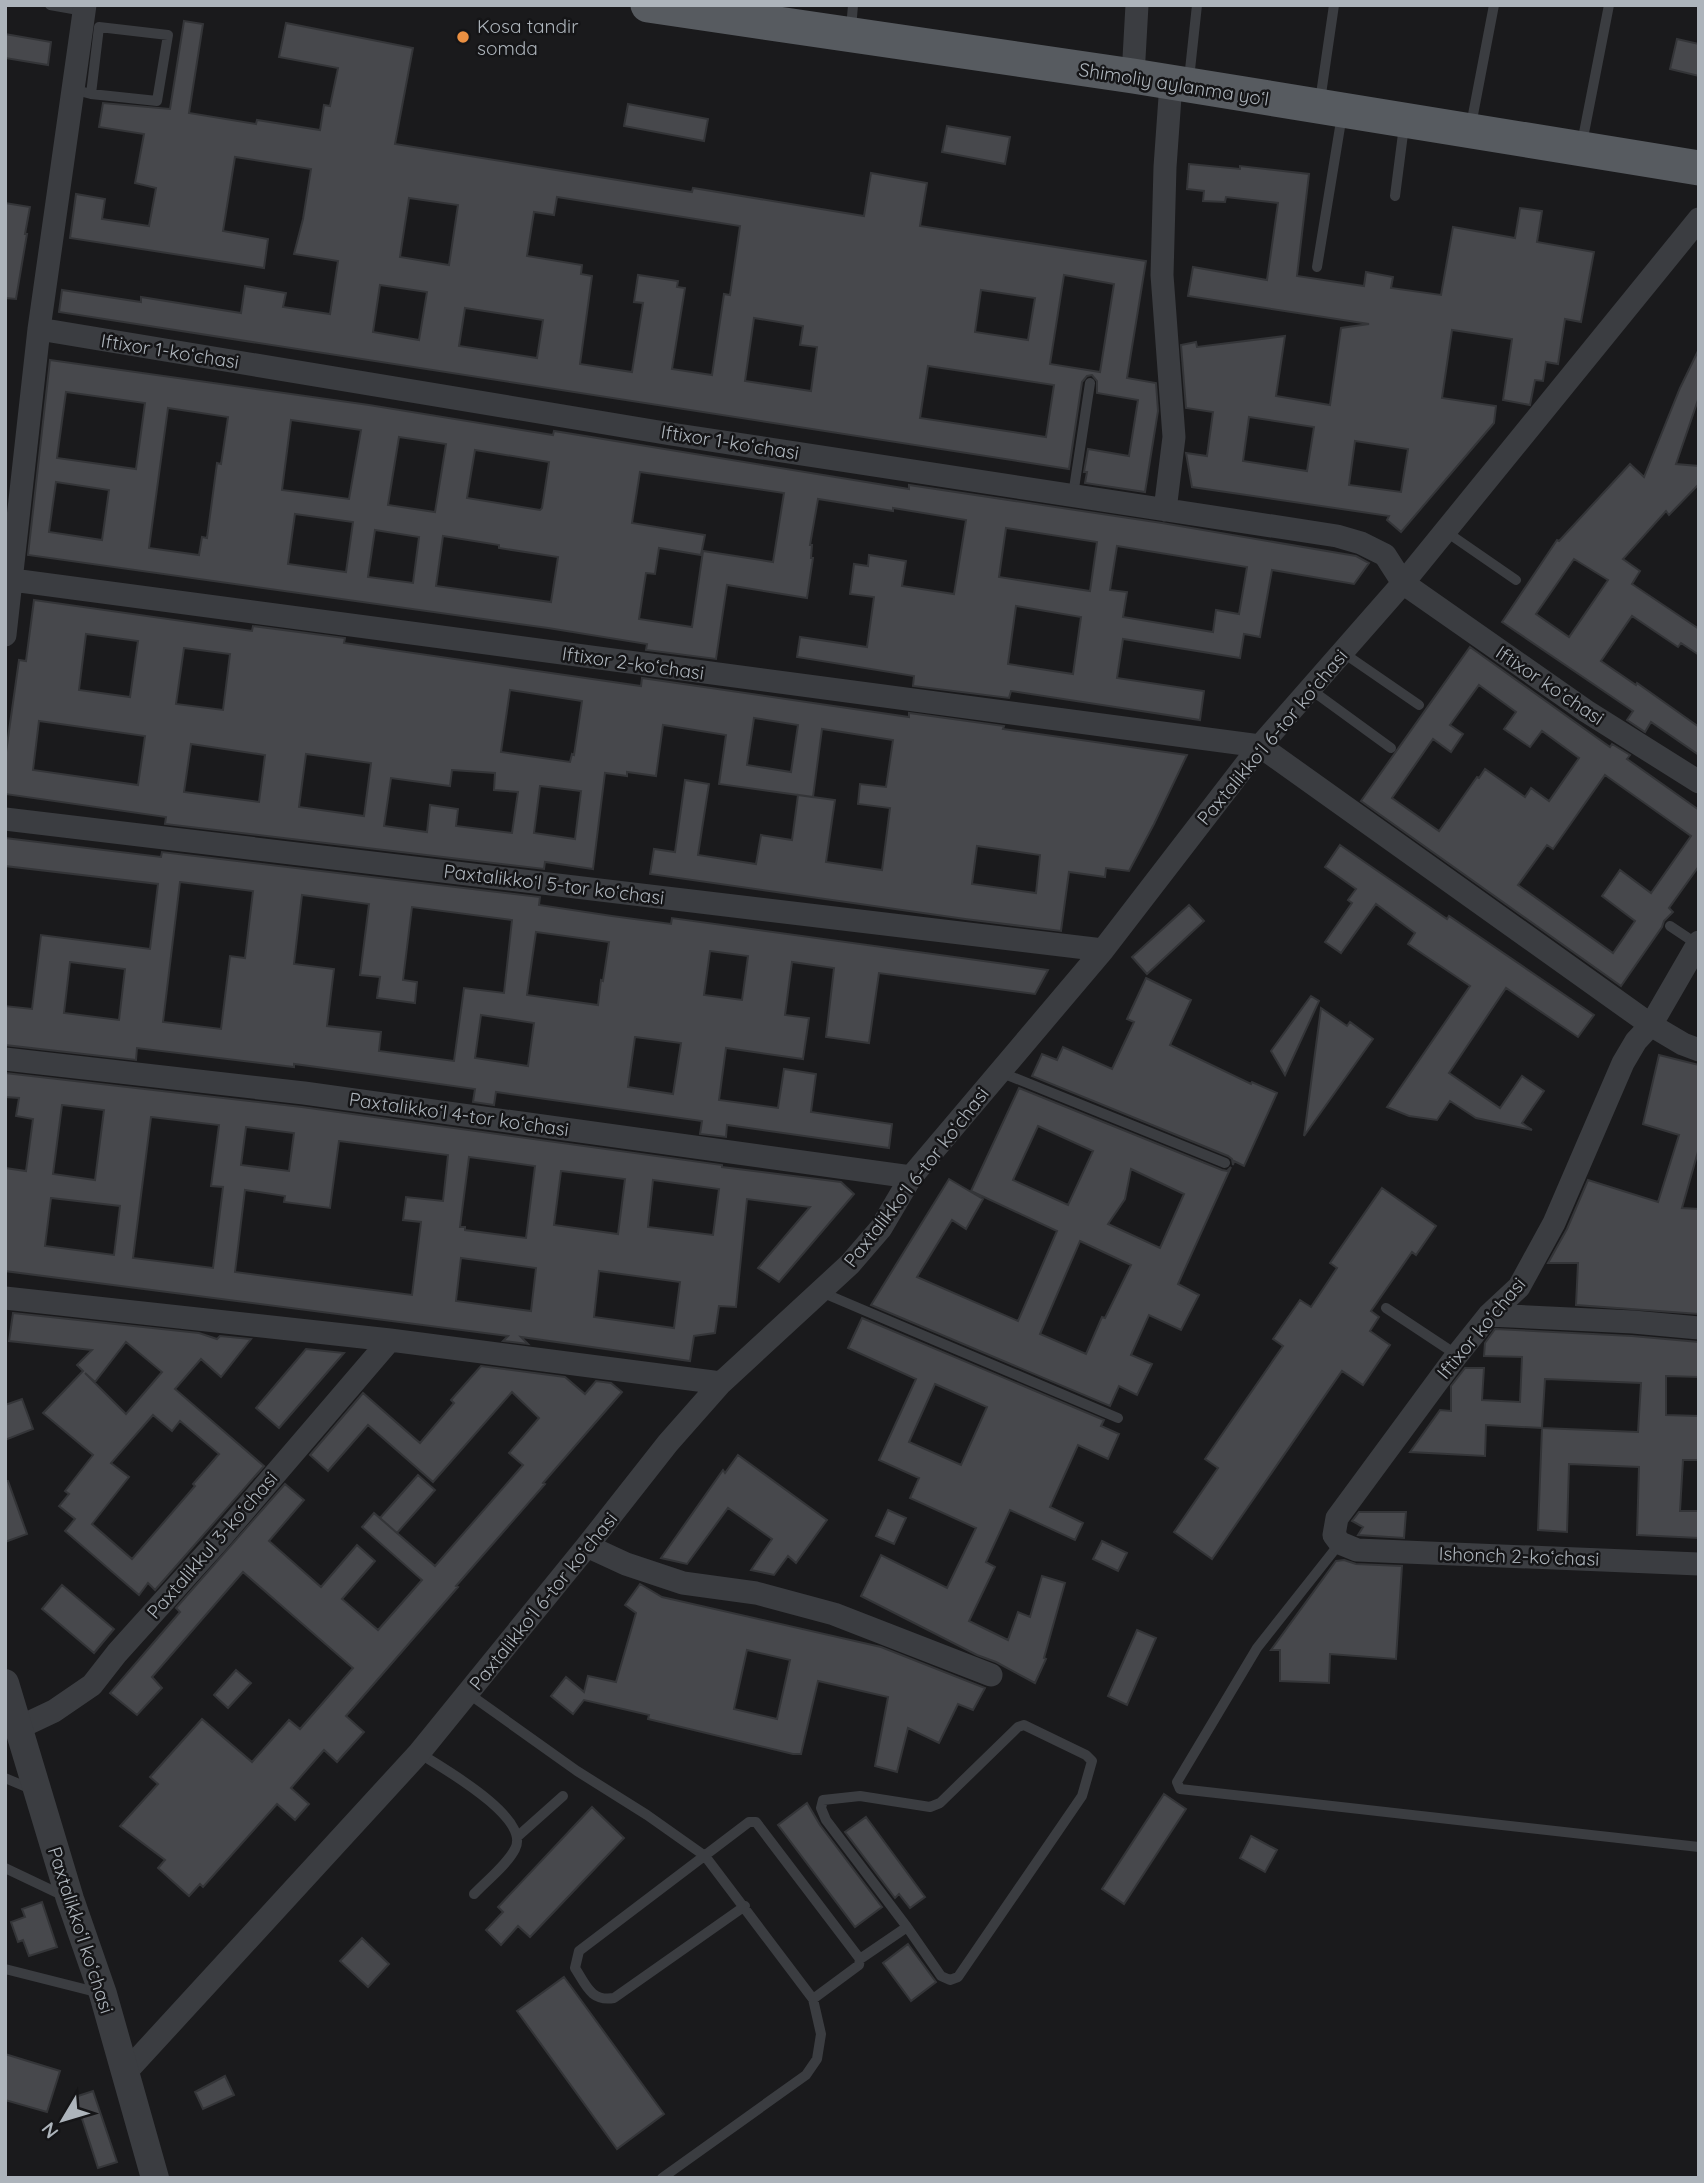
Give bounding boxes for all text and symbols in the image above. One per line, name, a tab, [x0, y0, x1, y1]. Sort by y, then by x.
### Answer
place label: Kosa tandir somda	[477, 14, 579, 60]
marker: Kosa tandir somda	[455, 29, 471, 45]
street label: Shimoliy aylanma yoʻl	[1077, 57, 1271, 111]
street label: Iftixor 1-koʻchasi	[99, 328, 241, 374]
street label: Iftixor 1-koʻchasi	[659, 419, 801, 465]
street label: Iftixor koʻchasi	[1491, 640, 1609, 730]
street label: Iftixor 2-koʻchasi	[560, 641, 706, 685]
street label: Paxtalikkoʻl 6-tor koʻchasi	[1191, 644, 1353, 830]
street label: Paxtalikkoʻl 5-tor koʻchasi	[442, 859, 666, 909]
street label: Paxtalikkoʻl 6-tor koʻchasi	[838, 1082, 994, 1272]
street label: Paxtalikkoʻl 4-tor koʻchasi	[348, 1087, 570, 1141]
street label: Iftixor koʻchasi	[1432, 1272, 1530, 1384]
street label: Paxtalikkul 3-koʻchasi	[142, 1466, 282, 1624]
street label: Paxtalikkoʻl 6-tor koʻchasi	[464, 1507, 622, 1695]
street label: Ishonch 2-koʻchasi	[1438, 1541, 1600, 1571]
street label: Paxtalikkoʻl koʻchasi	[43, 1844, 119, 2016]
north arrow	[28, 2085, 98, 2155]
text: N	[36, 2118, 63, 2143]

